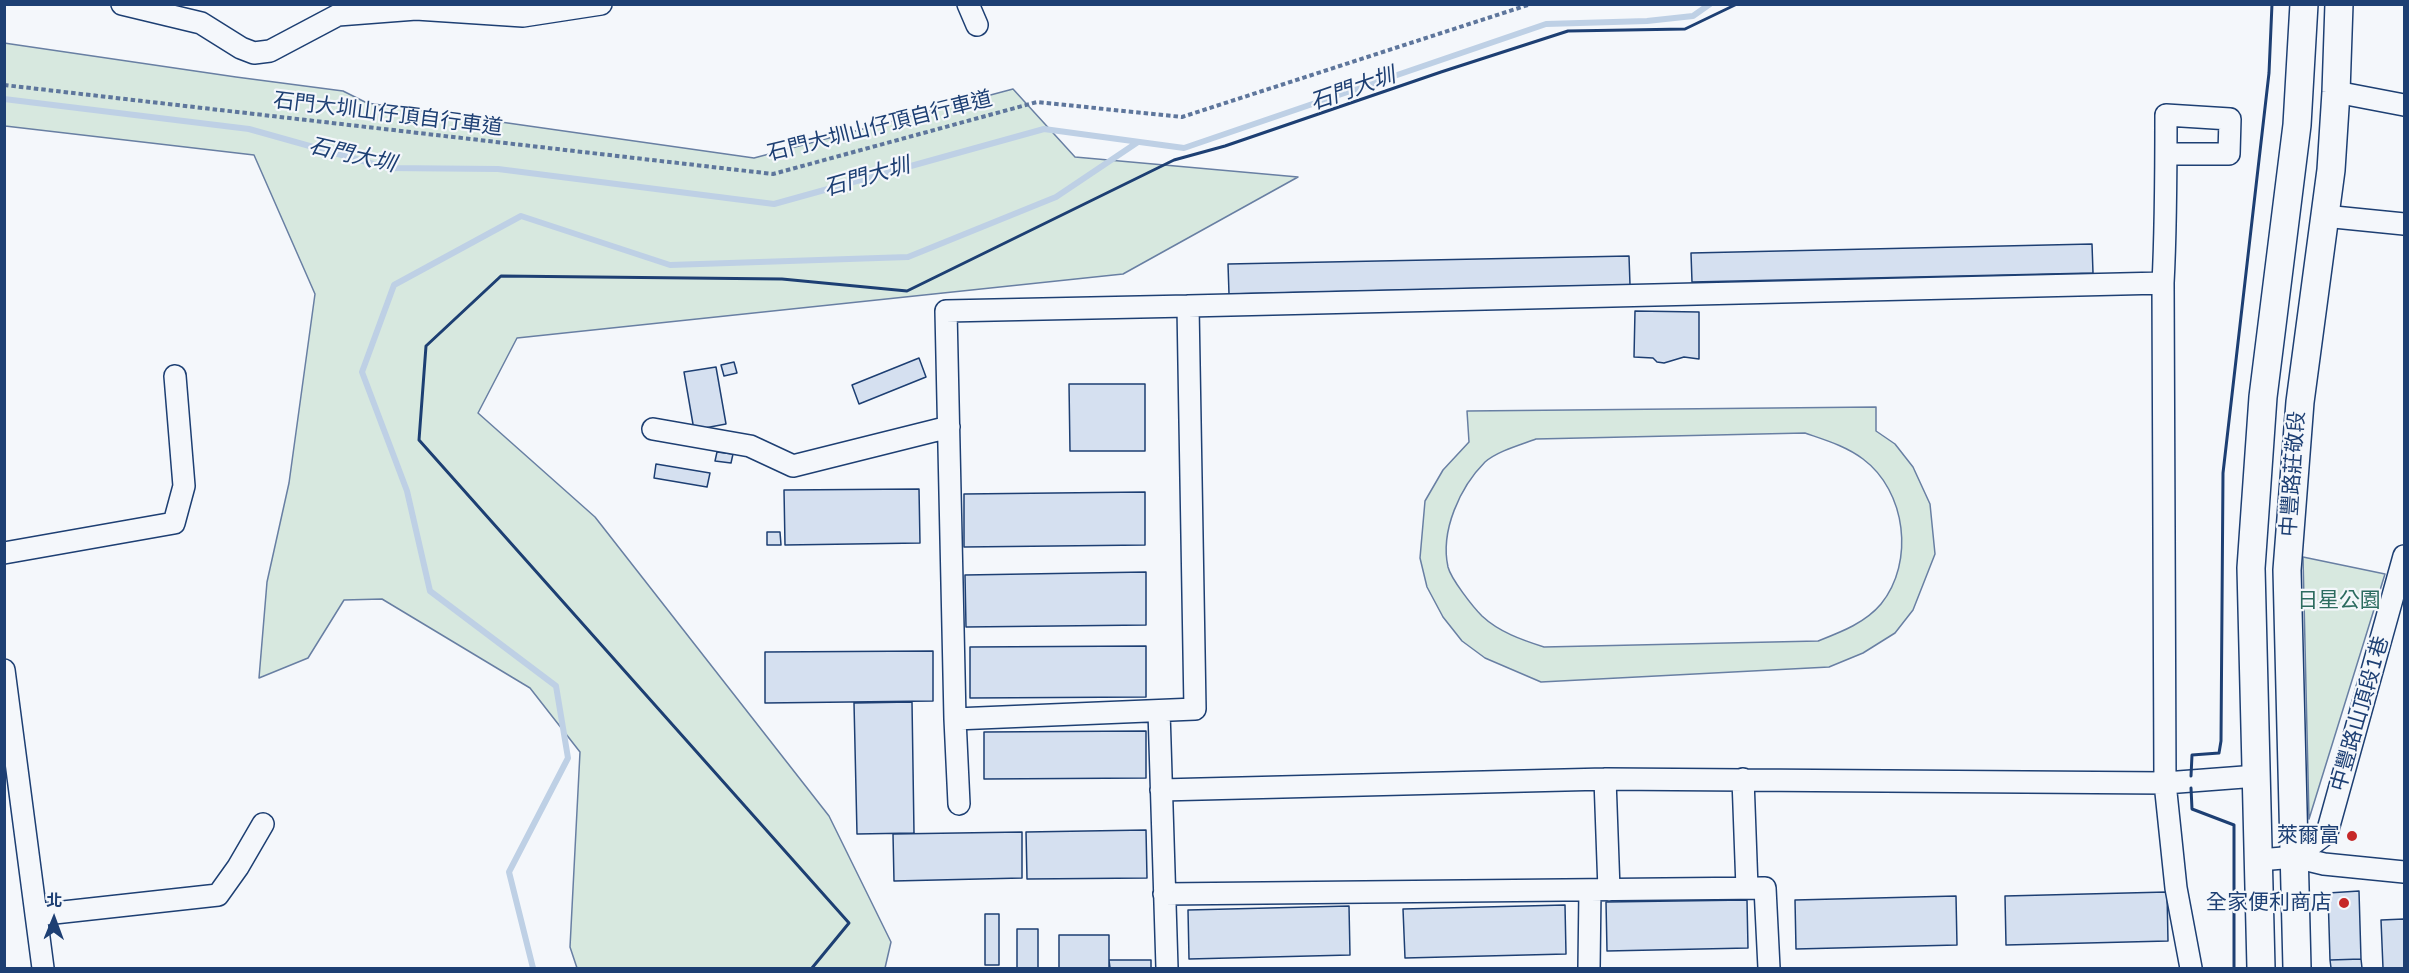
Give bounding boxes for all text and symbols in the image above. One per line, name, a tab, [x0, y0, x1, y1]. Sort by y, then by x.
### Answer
water label: 石門大圳	[1307, 63, 1399, 117]
street label: 石門大圳山仔頂自行車道	[765, 87, 995, 167]
street label: 石門大圳山仔頂自行車道	[272, 88, 504, 142]
water label: 石門大圳	[306, 133, 398, 179]
water label: 石門大圳	[821, 153, 913, 203]
street label: 中豐路莊敬段	[2277, 410, 2311, 538]
park label: 日星公園	[2297, 588, 2381, 614]
street label: 中豐路山頂段1巷	[2327, 634, 2395, 794]
place label: 萊爾富	[2277, 823, 2340, 849]
marker: 萊爾富	[2345, 829, 2359, 843]
north arrow	[24, 889, 84, 949]
place label: 全家便利商店	[2206, 890, 2332, 916]
text: 北	[46, 891, 62, 911]
marker: 全家便利商店	[2337, 896, 2351, 910]

